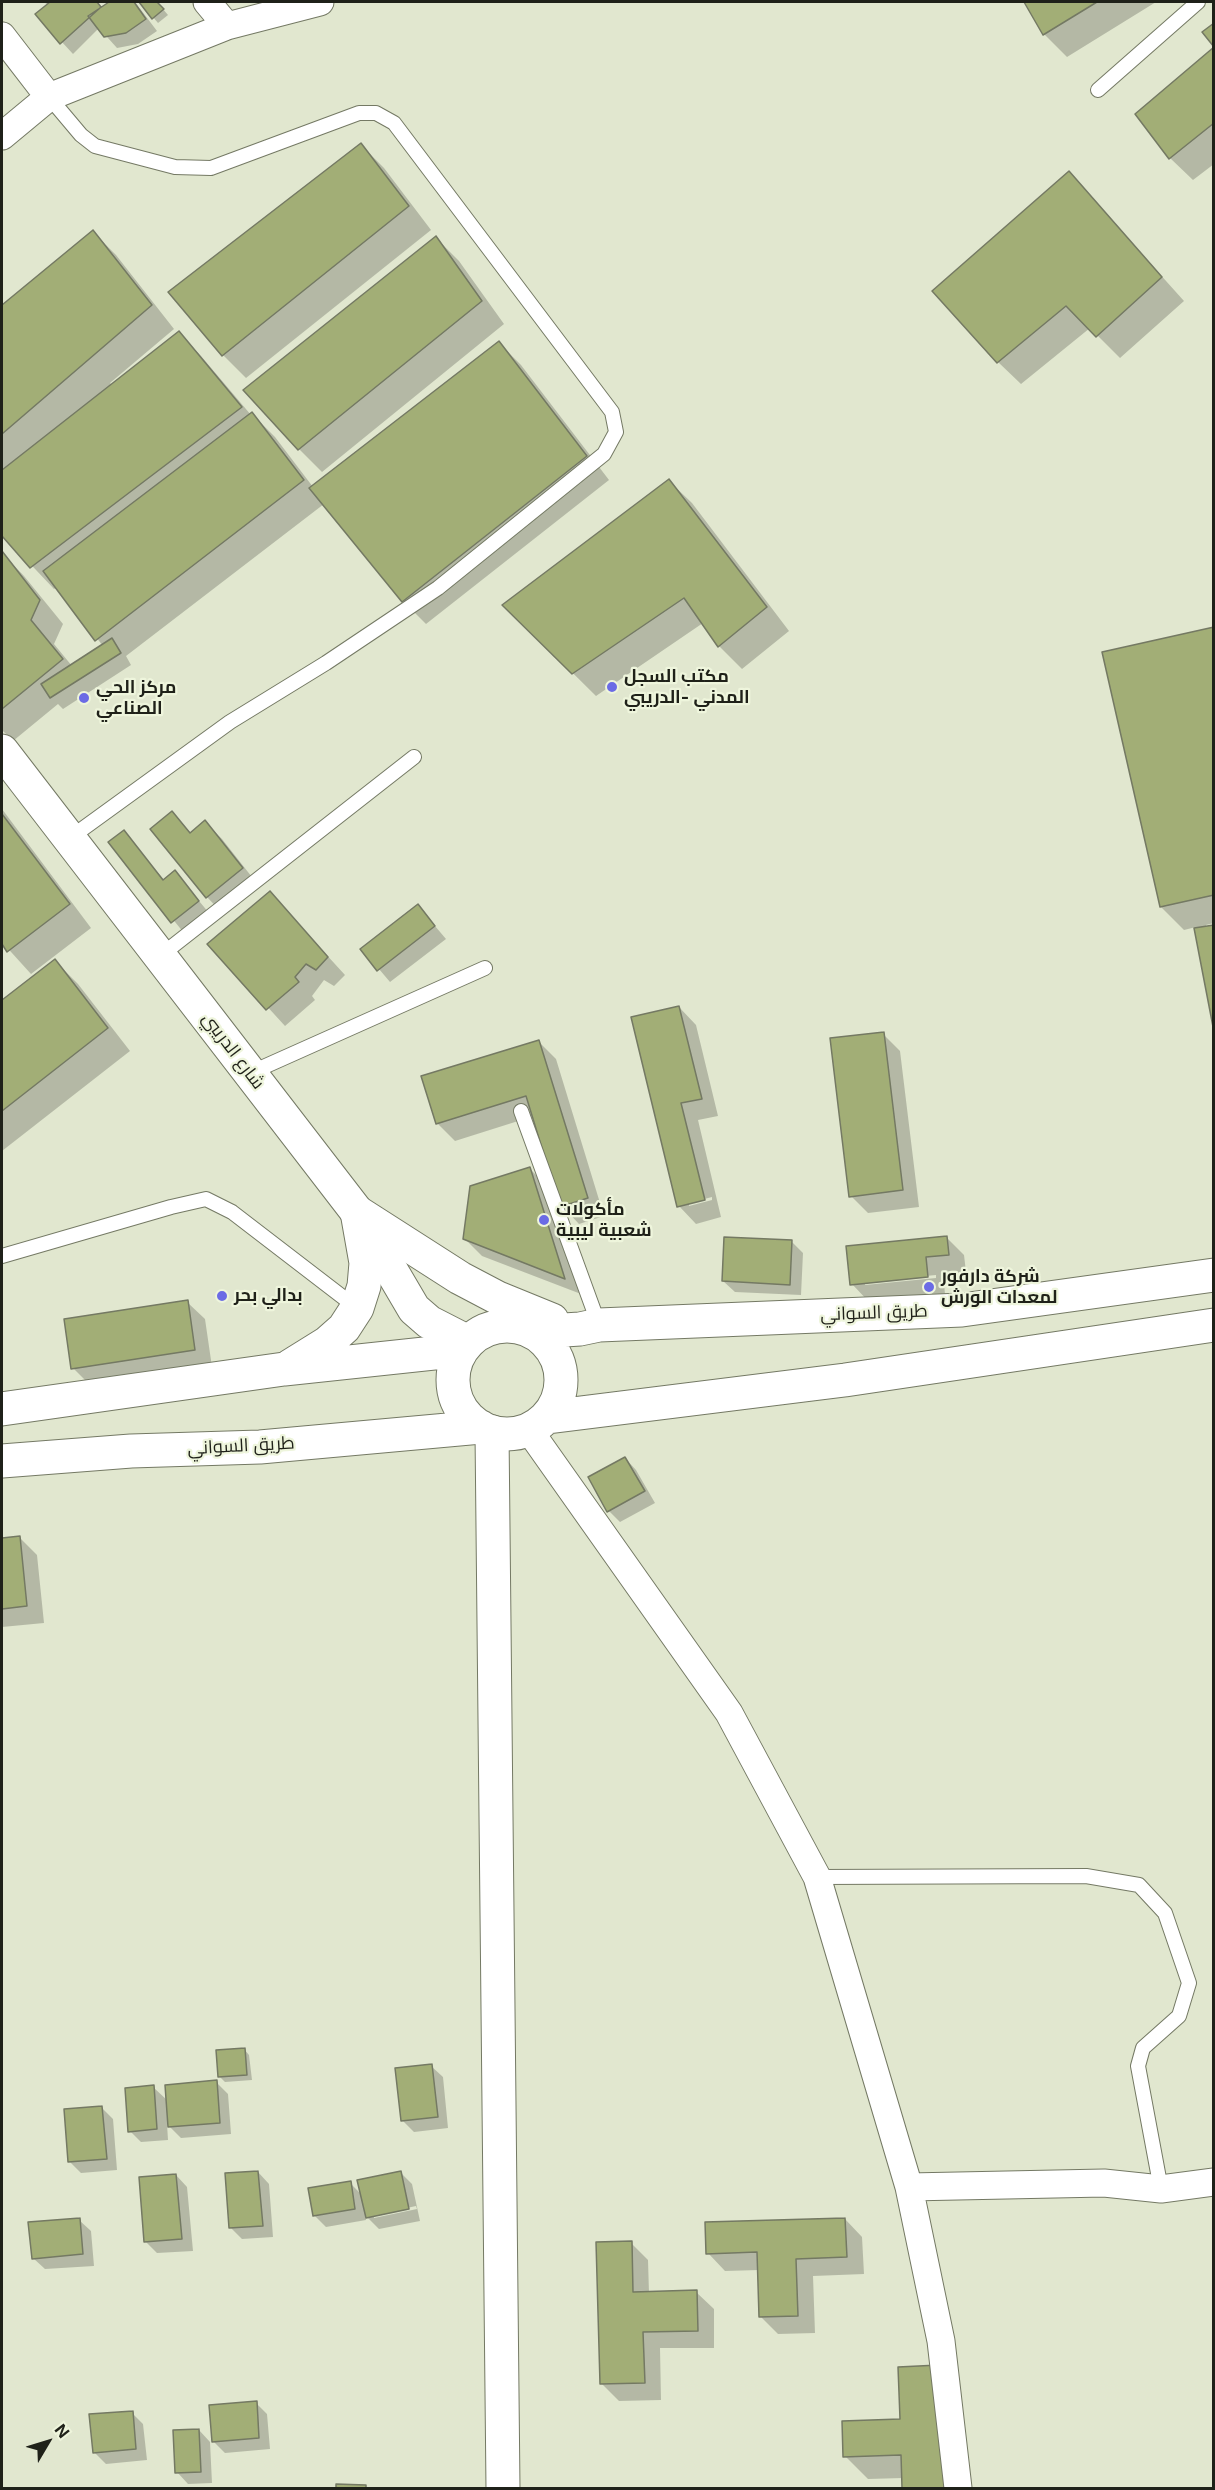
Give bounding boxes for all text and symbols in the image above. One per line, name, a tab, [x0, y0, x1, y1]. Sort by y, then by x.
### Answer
place label: مكتب السجل المدني -الدريبي	[624, 666, 750, 708]
place label: مركز الحي الصناعي	[96, 677, 176, 720]
marker: مكتب السجل المدني -الدريبي	[605, 680, 619, 694]
marker: مركز الحي الصناعي	[77, 691, 91, 705]
street label: شارع الدريبي	[197, 1008, 269, 1094]
place label: مأكولات شعبية ليبية	[556, 1199, 652, 1242]
marker: مأكولات شعبية ليبية	[537, 1213, 551, 1227]
place label: شركة دارفور لمعدات الورش	[941, 1266, 1058, 1308]
marker: شركة دارفور لمعدات الورش	[922, 1280, 936, 1294]
place label: بدالي بحر	[234, 1285, 303, 1307]
marker: بدالي بحر	[215, 1289, 229, 1303]
street label: طريق السواني	[820, 1300, 928, 1326]
street label: طريق السواني	[187, 1432, 295, 1460]
north arrow	[18, 2412, 78, 2472]
text: N	[51, 2420, 74, 2442]

